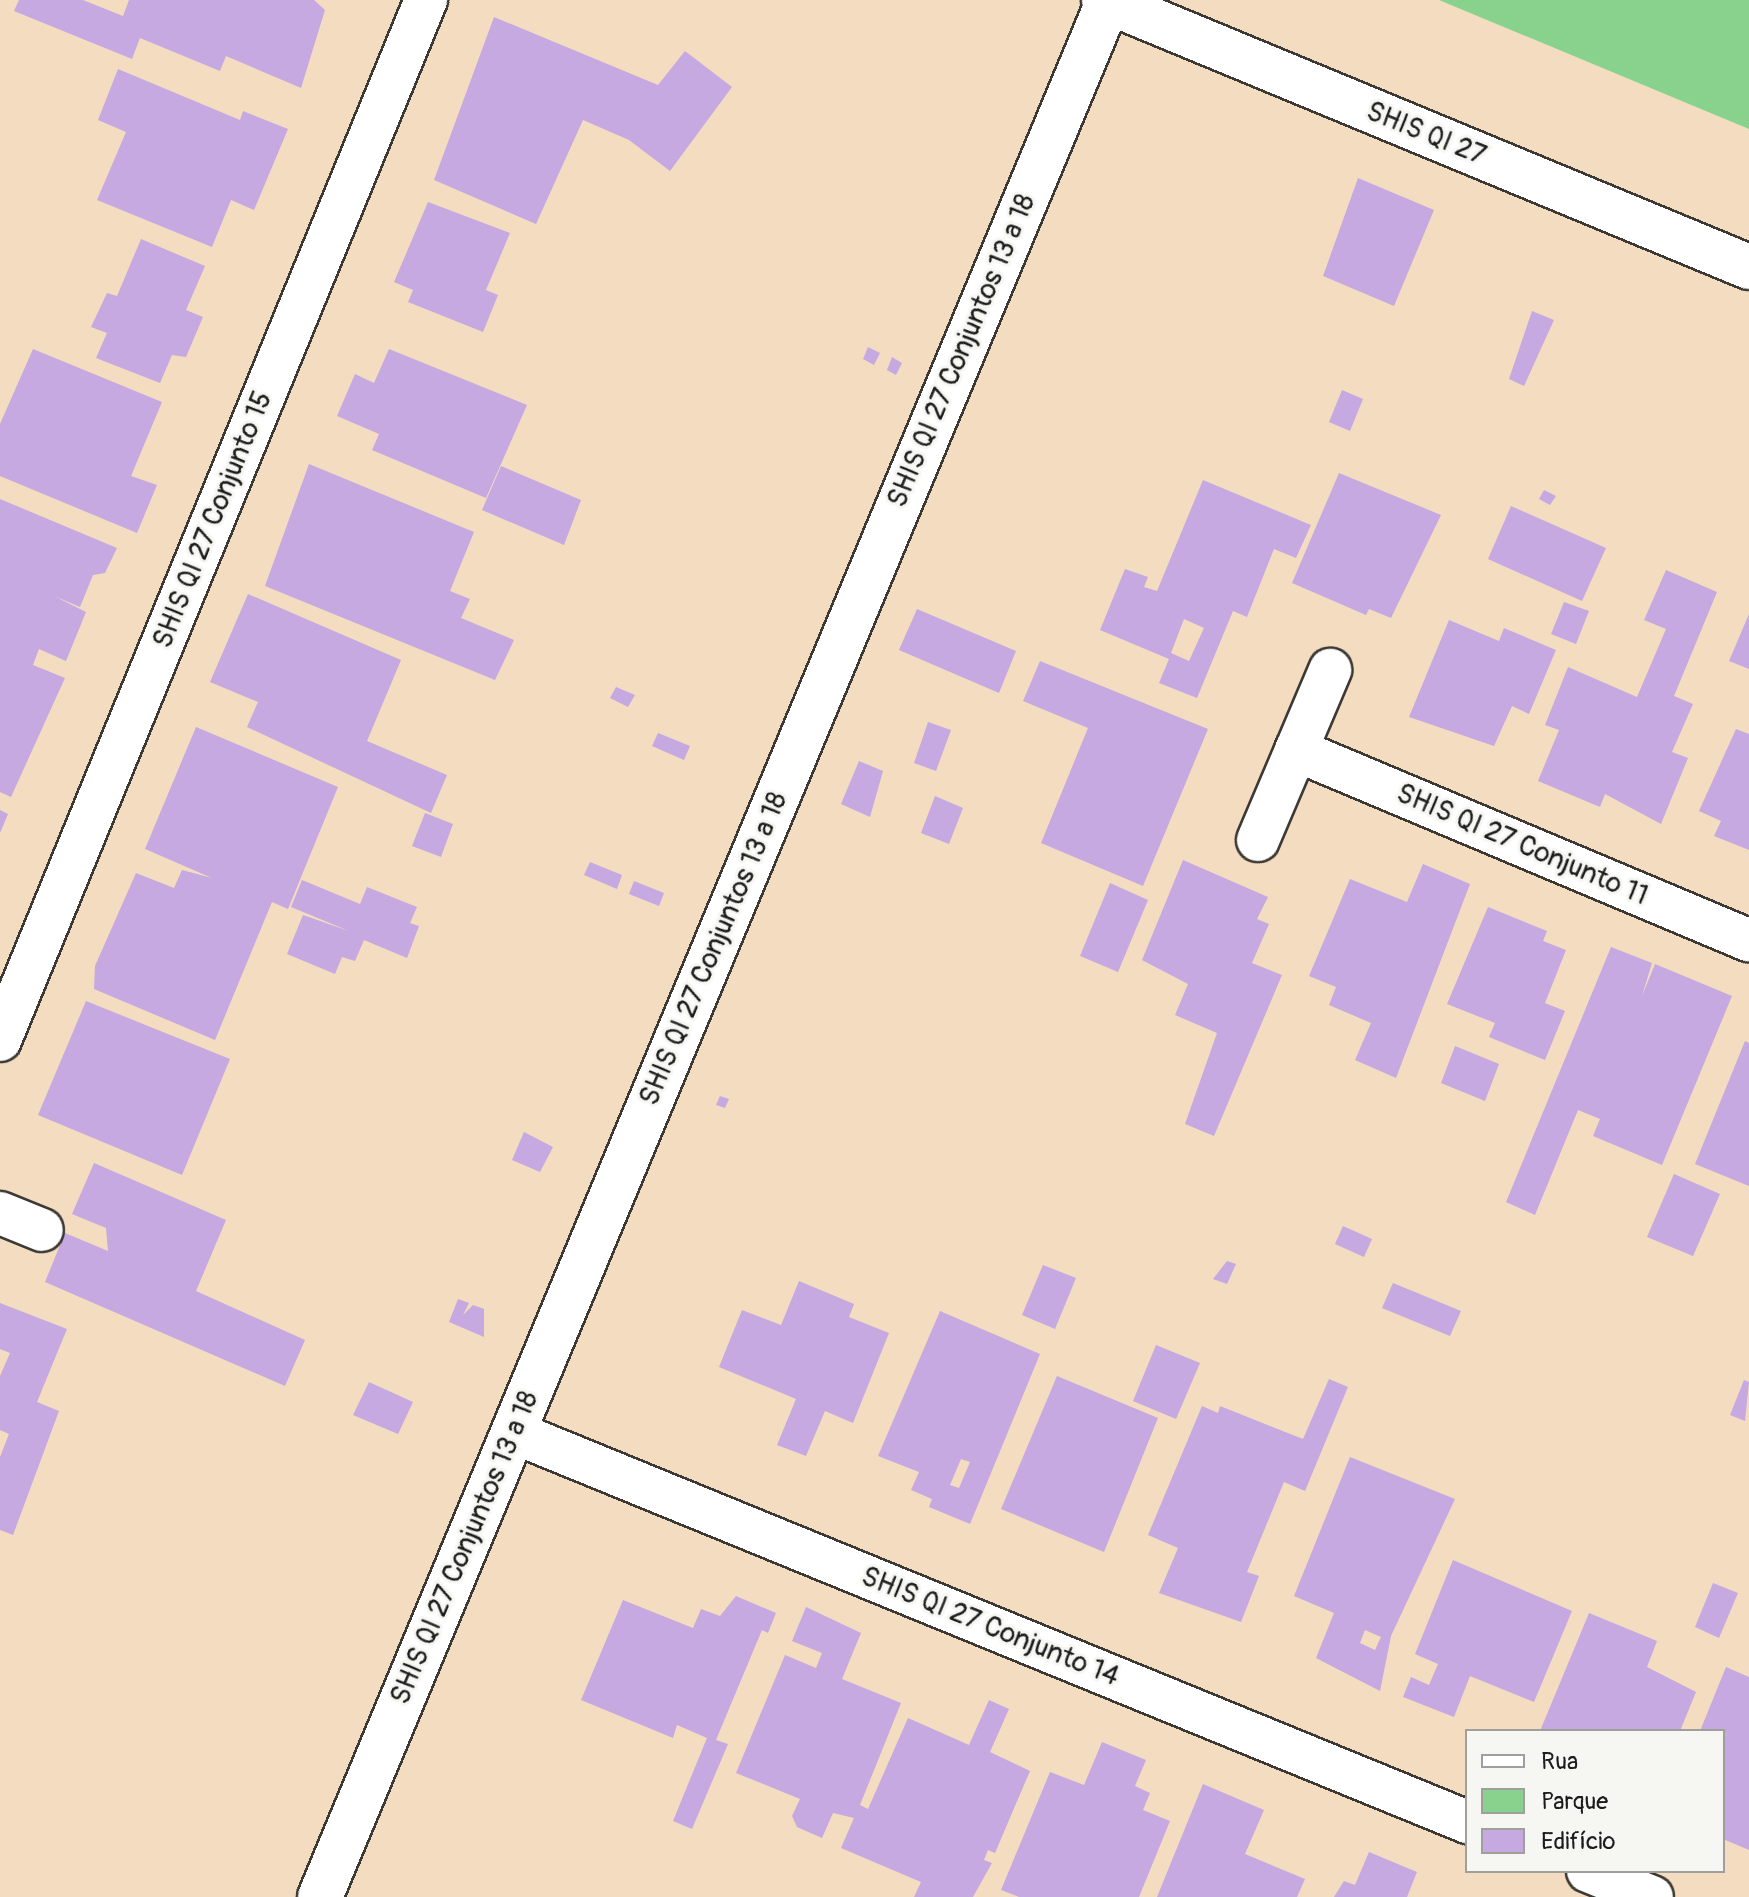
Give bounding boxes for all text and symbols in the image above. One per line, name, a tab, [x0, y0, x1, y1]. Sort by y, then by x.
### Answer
street label: SHIS QI 27	[1361, 95, 1491, 173]
street label: SHIS QI 27 Conjuntos 13 a 18	[881, 189, 1043, 513]
street label: SHIS QI 27 Conjunto 15	[146, 387, 280, 653]
street label: SHIS QI 27 Conjunto 11	[1391, 777, 1653, 913]
street label: SHIS QI 27 Conjuntos 13 a 18	[633, 787, 795, 1111]
street label: SHIS QI 27 Conjuntos 13 a 18	[384, 1386, 546, 1710]
street label: SHIS QI 27 Conjunto 14	[856, 1560, 1124, 1694]
legend	[1465, 1729, 1725, 1873]
text: Rua	[1541, 1747, 1578, 1776]
text: Parque	[1541, 1787, 1608, 1816]
text: Edifício	[1541, 1827, 1615, 1856]

